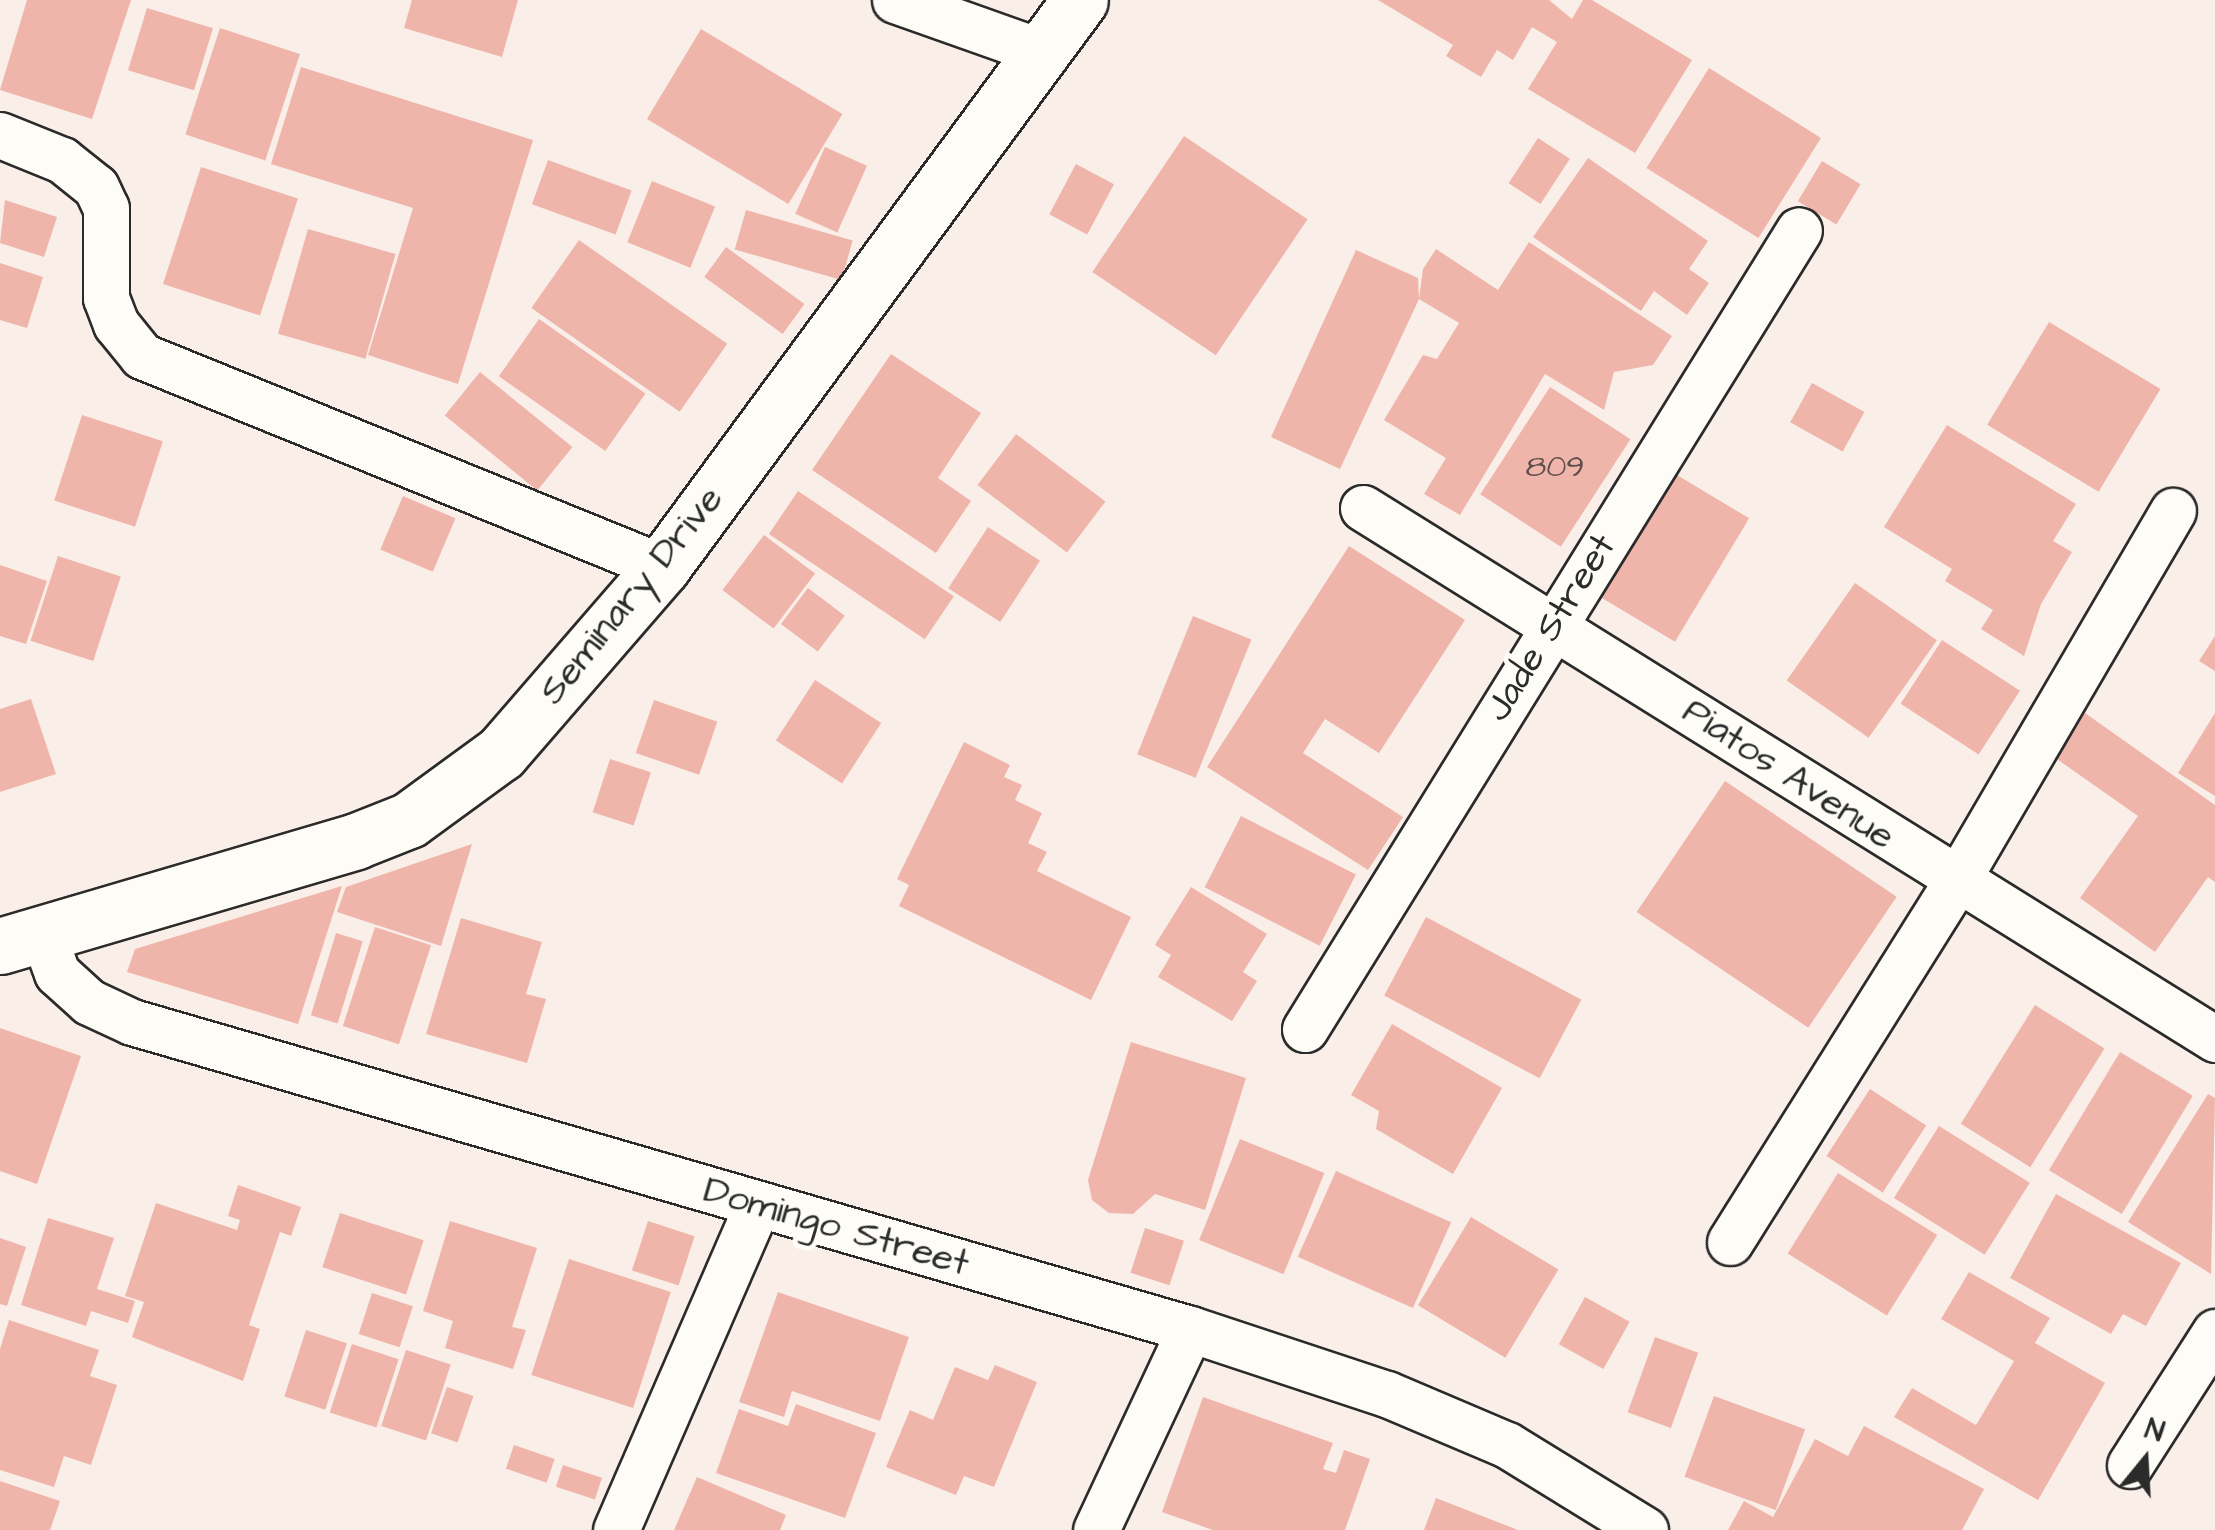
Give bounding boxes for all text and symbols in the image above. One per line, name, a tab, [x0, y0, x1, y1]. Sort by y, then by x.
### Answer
house number: 809	[1525, 448, 1585, 486]
street label: Seminary Drive	[530, 478, 734, 714]
street label: Jade Street	[1476, 526, 1626, 730]
street label: Piatos Avenue	[1673, 689, 1903, 861]
street label: Domingo Street	[698, 1168, 974, 1288]
north arrow	[2095, 1410, 2195, 1510]
text: N	[2140, 1410, 2169, 1452]

